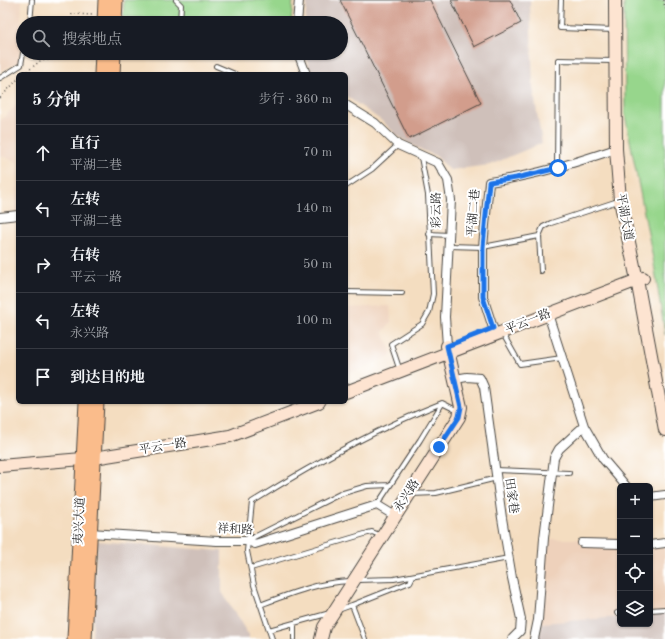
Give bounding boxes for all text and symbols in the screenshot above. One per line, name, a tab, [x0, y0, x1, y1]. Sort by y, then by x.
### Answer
search box	[16, 16, 348, 60]
icon: search	[30, 27, 52, 49]
text: 搜索地点	[62, 33, 122, 48]
text: 5 分钟	[32, 92, 81, 109]
text: 步行 · 360 m	[258, 93, 332, 106]
text: 直行	[70, 137, 100, 152]
icon: ahead	[32, 142, 54, 164]
text: 70 m	[303, 146, 332, 159]
text: 平湖二巷	[70, 159, 122, 172]
route start	[549, 159, 567, 177]
street label: 平湖二巷	[464, 188, 482, 237]
street label: 彩云路	[429, 192, 443, 228]
street label: 平湖大道	[614, 192, 636, 242]
text: 左转	[70, 193, 100, 208]
icon: left	[32, 198, 54, 220]
text: 140 m	[295, 202, 332, 215]
text: 平湖二巷	[70, 215, 122, 228]
text: 右转	[70, 249, 100, 264]
icon: right	[32, 254, 54, 276]
text: 50 m	[303, 258, 332, 271]
text: 平云一路	[70, 271, 122, 284]
text: 左转	[70, 305, 100, 320]
street label: 平云一路	[503, 306, 553, 336]
icon: left	[32, 310, 54, 332]
text: 100 m	[295, 314, 332, 327]
text: 永兴路	[70, 327, 109, 340]
icon: arrive	[32, 366, 54, 388]
text: 到达目的地	[70, 371, 145, 386]
street label: 平云一路	[138, 435, 188, 457]
route end	[430, 438, 448, 456]
street label: 永兴路	[390, 477, 422, 514]
street label: 田家巷	[503, 477, 521, 515]
map controls	[617, 483, 653, 627]
button: +	[617, 483, 653, 519]
street label: 夷兴大道	[71, 497, 87, 545]
button: −	[617, 519, 653, 555]
street label: 祥和路	[217, 521, 253, 537]
button: locate	[617, 555, 653, 591]
button: layers	[617, 591, 653, 627]

